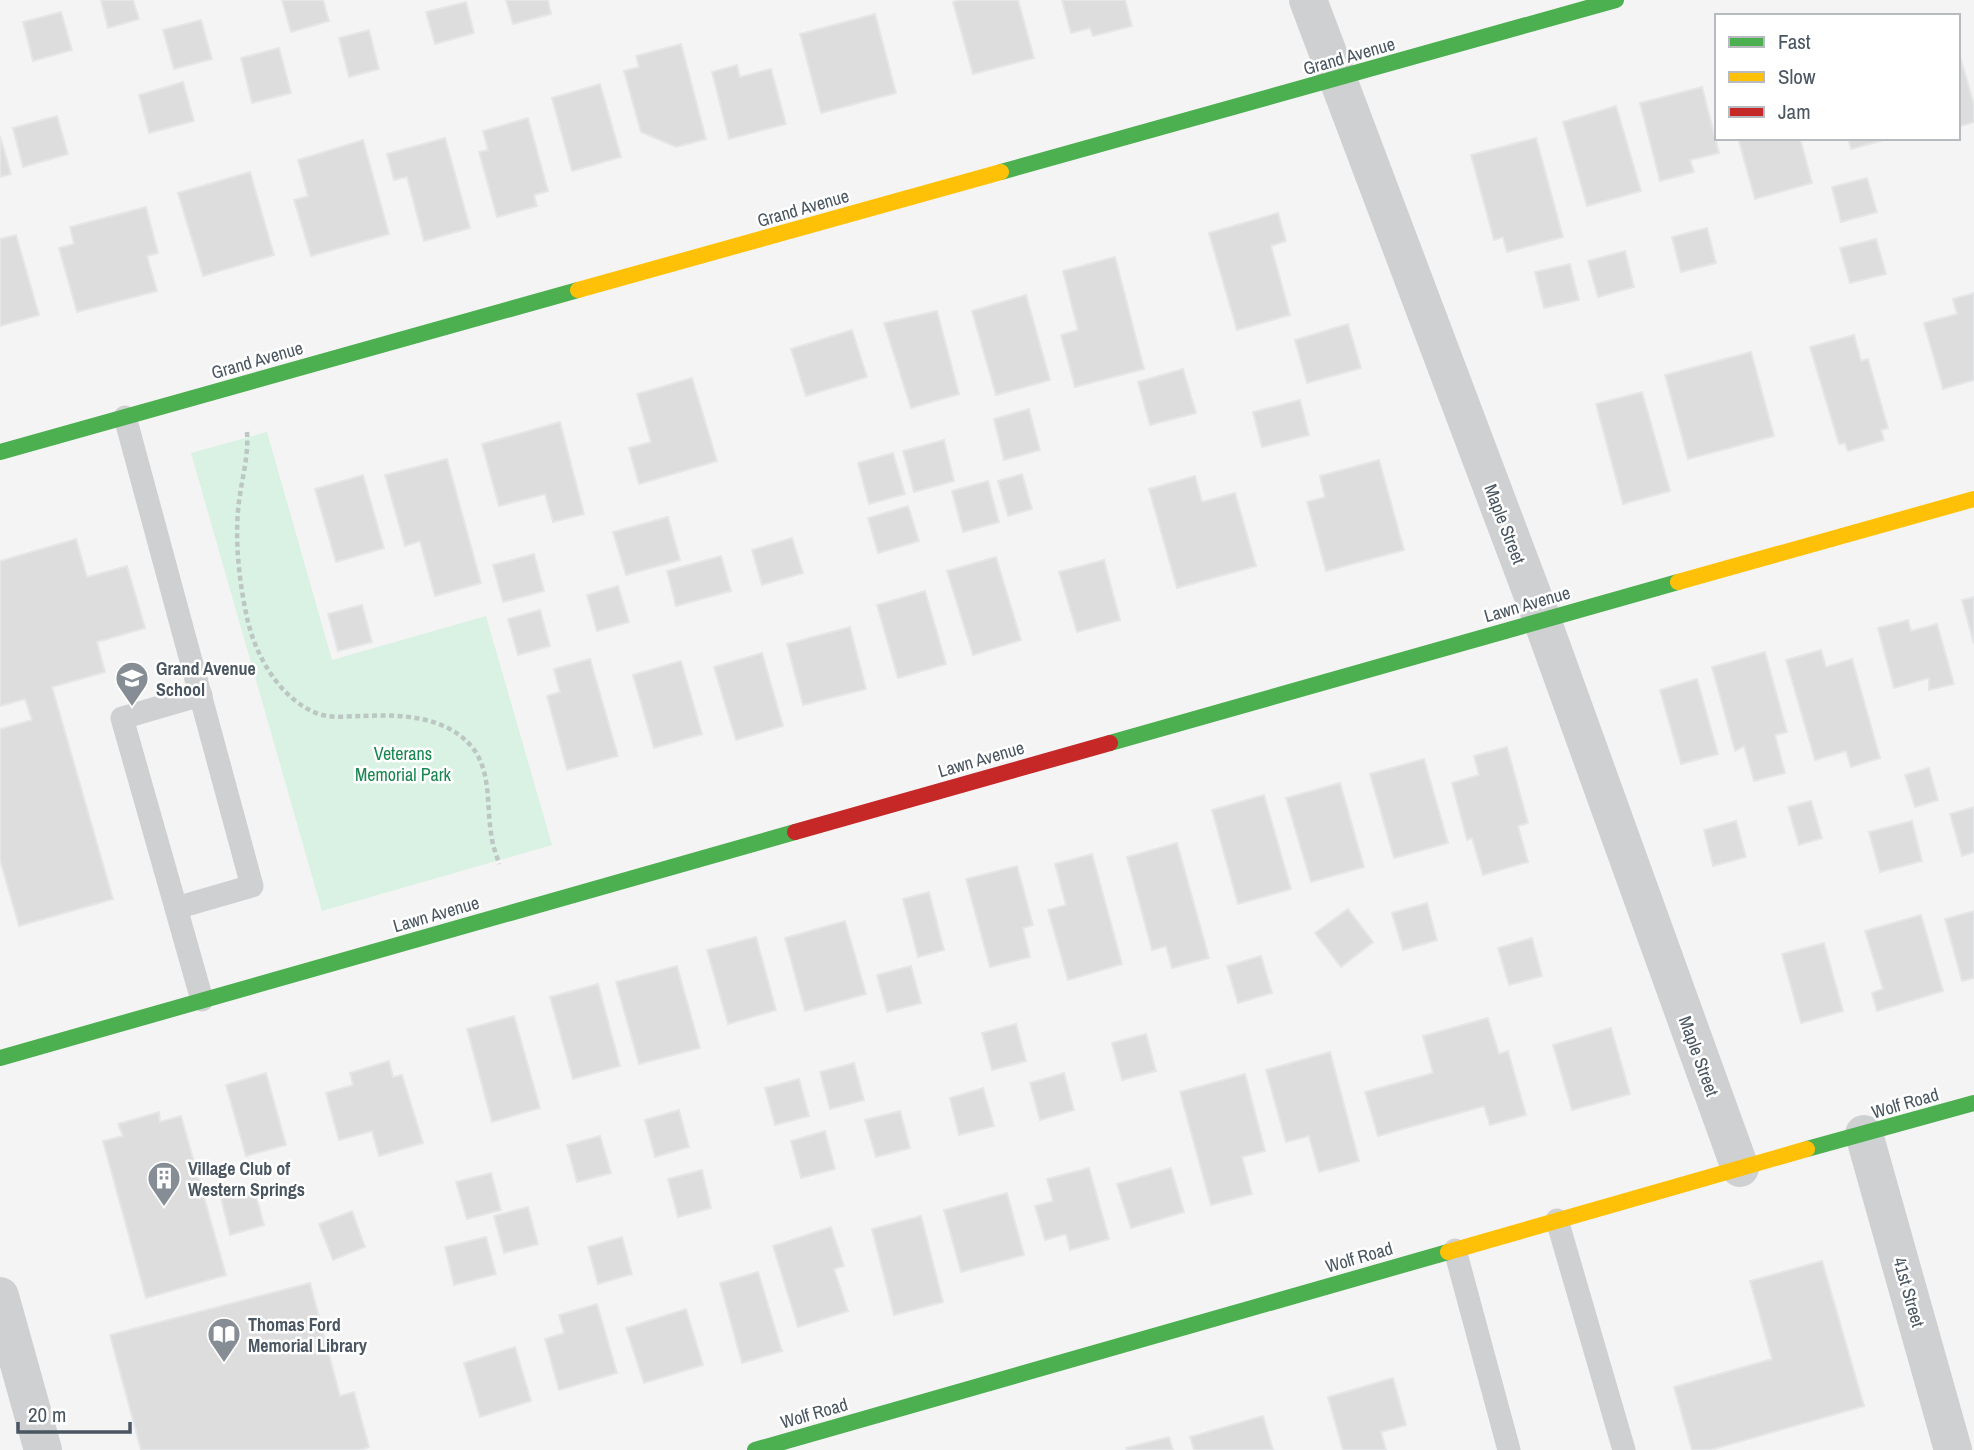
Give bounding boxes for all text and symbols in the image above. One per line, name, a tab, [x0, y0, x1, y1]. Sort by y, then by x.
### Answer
legend	[1715, 14, 1960, 140]
text: Fast	[1778, 27, 1811, 56]
street label: Grand Avenue	[1300, 31, 1398, 81]
text: Slow	[1778, 62, 1816, 91]
text: Jam	[1778, 97, 1811, 126]
street label: Grand Avenue	[754, 183, 852, 233]
street label: Grand Avenue	[208, 335, 306, 385]
street label: Maple Street	[1478, 480, 1532, 568]
street label: Lawn Avenue	[1481, 580, 1573, 628]
place label: Grand Avenue School	[156, 656, 256, 702]
school or university icon: Grand Avenue School	[113, 659, 151, 708]
street label: Lawn Avenue	[935, 735, 1027, 783]
park label: Veterans Memorial Park	[355, 741, 452, 787]
street label: Lawn Avenue	[390, 890, 482, 938]
street label: Maple Street	[1673, 1012, 1725, 1100]
street label: Wolf Road	[1869, 1082, 1941, 1124]
place label: Village Club of Western Springs	[188, 1156, 305, 1202]
building icon: Village Club of Western Springs	[145, 1159, 183, 1208]
street label: Wolf Road	[1323, 1236, 1395, 1278]
street label: 41st Street	[1887, 1254, 1931, 1330]
place label: Thomas Ford Memorial Library	[248, 1312, 368, 1358]
library icon: Thomas Ford Memorial Library	[205, 1315, 243, 1364]
scale bar	[18, 1390, 130, 1434]
street label: Wolf Road	[778, 1392, 850, 1434]
text: 20 m	[28, 1400, 66, 1429]

